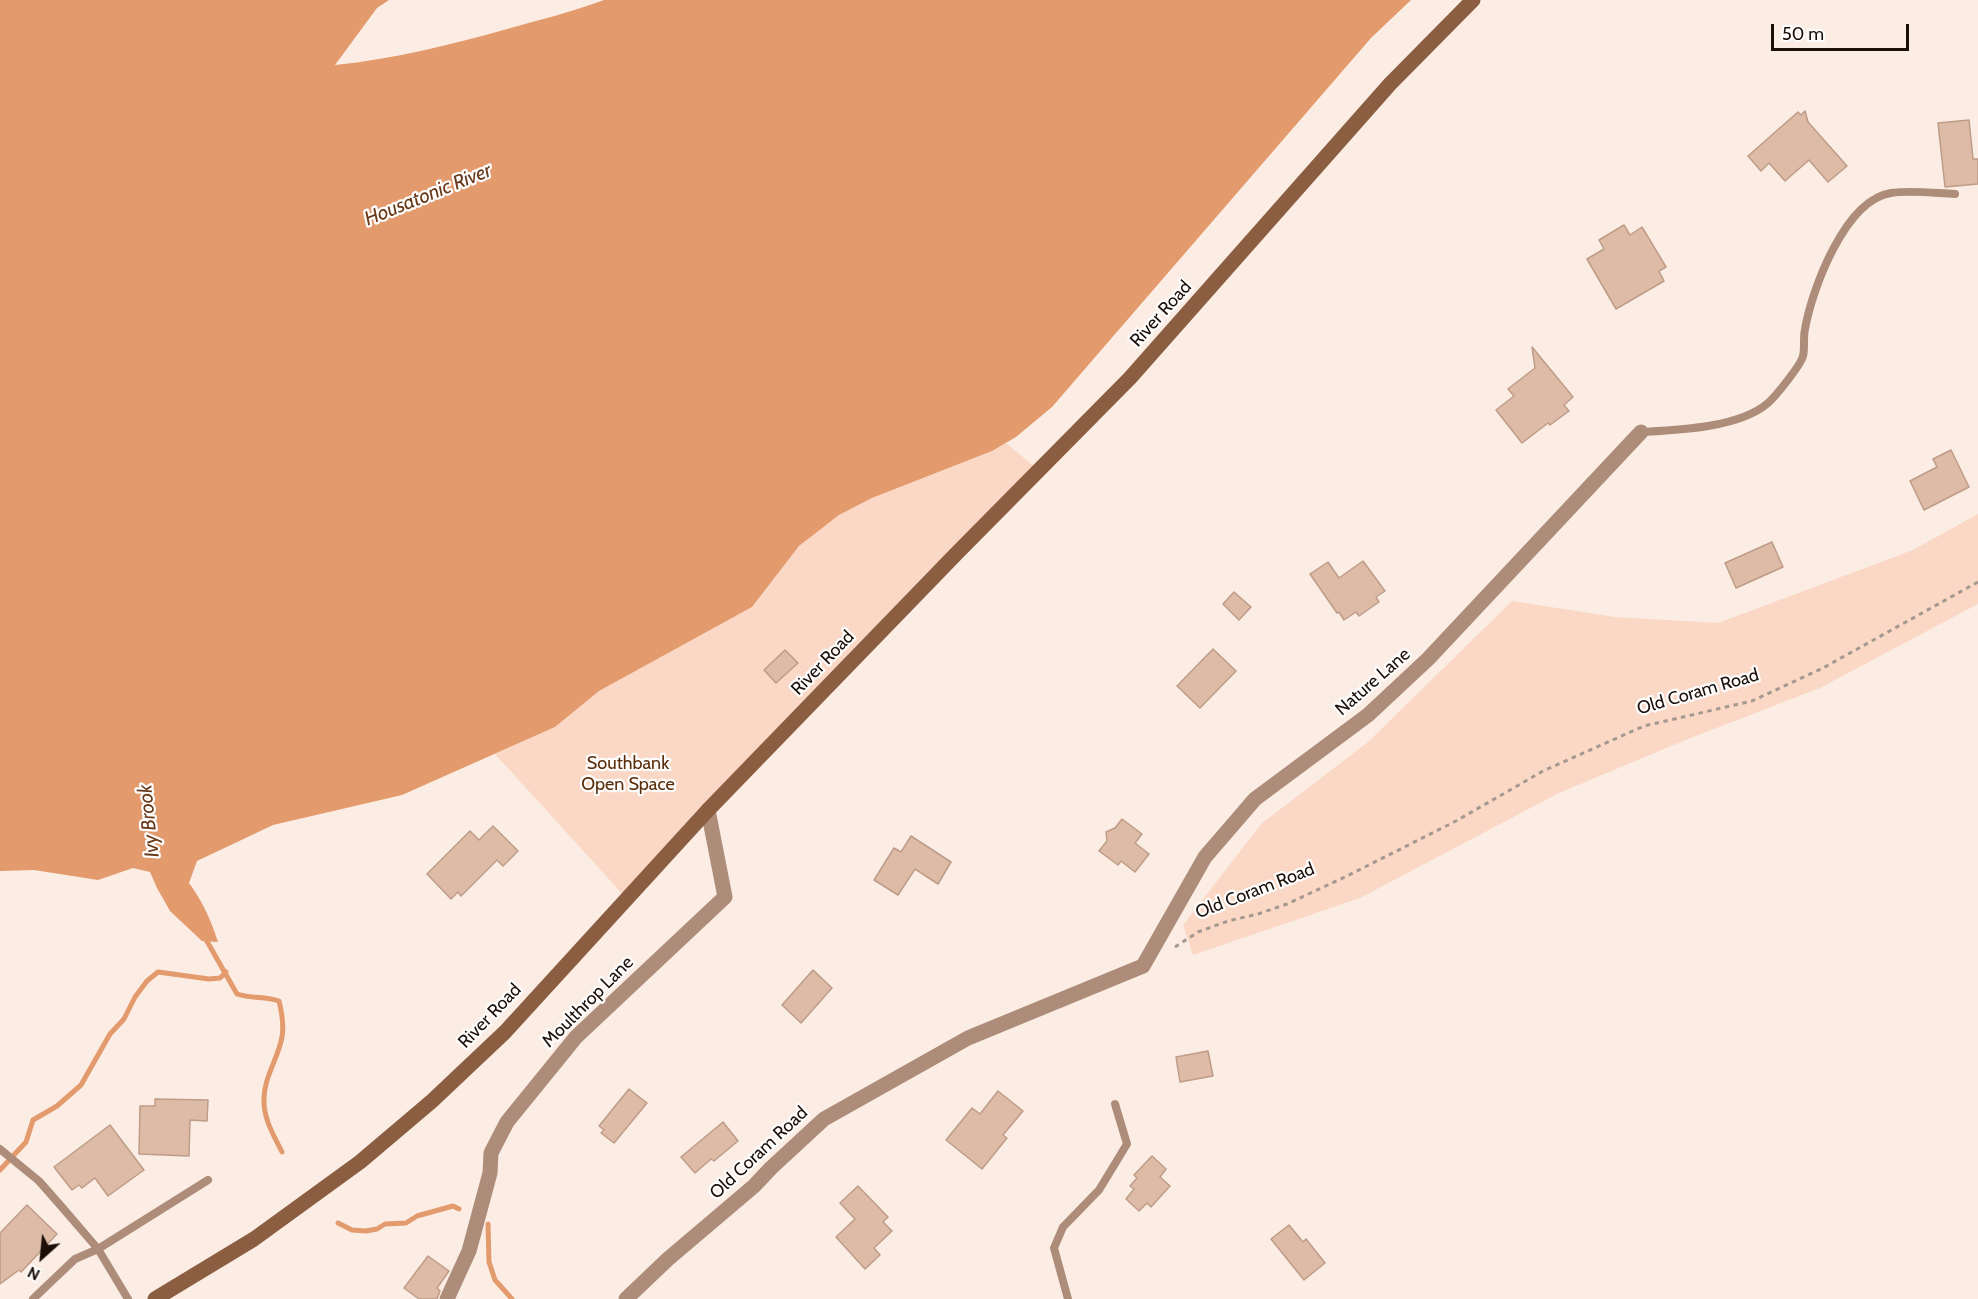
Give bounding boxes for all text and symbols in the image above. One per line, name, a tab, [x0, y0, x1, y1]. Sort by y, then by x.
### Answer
scale bar	[1774, 12, 1912, 50]
text: 50 m	[1782, 23, 1824, 45]
water label: Housatonic River	[361, 159, 495, 231]
street label: River Road	[1126, 277, 1196, 351]
street label: River Road	[787, 626, 859, 700]
street label: Nature Lane	[1331, 644, 1415, 720]
street label: Old Coram Road	[1635, 664, 1761, 720]
park label: Southbank Open Space	[581, 753, 675, 795]
water label: Ivy Brook	[133, 783, 165, 859]
street label: Old Coram Road	[1192, 858, 1318, 924]
street label: Moulthrop Lane	[538, 952, 638, 1052]
street label: River Road	[454, 979, 526, 1053]
street label: Old Coram Road	[706, 1102, 812, 1204]
north arrow	[12, 1227, 72, 1287]
text: N	[24, 1262, 43, 1285]

